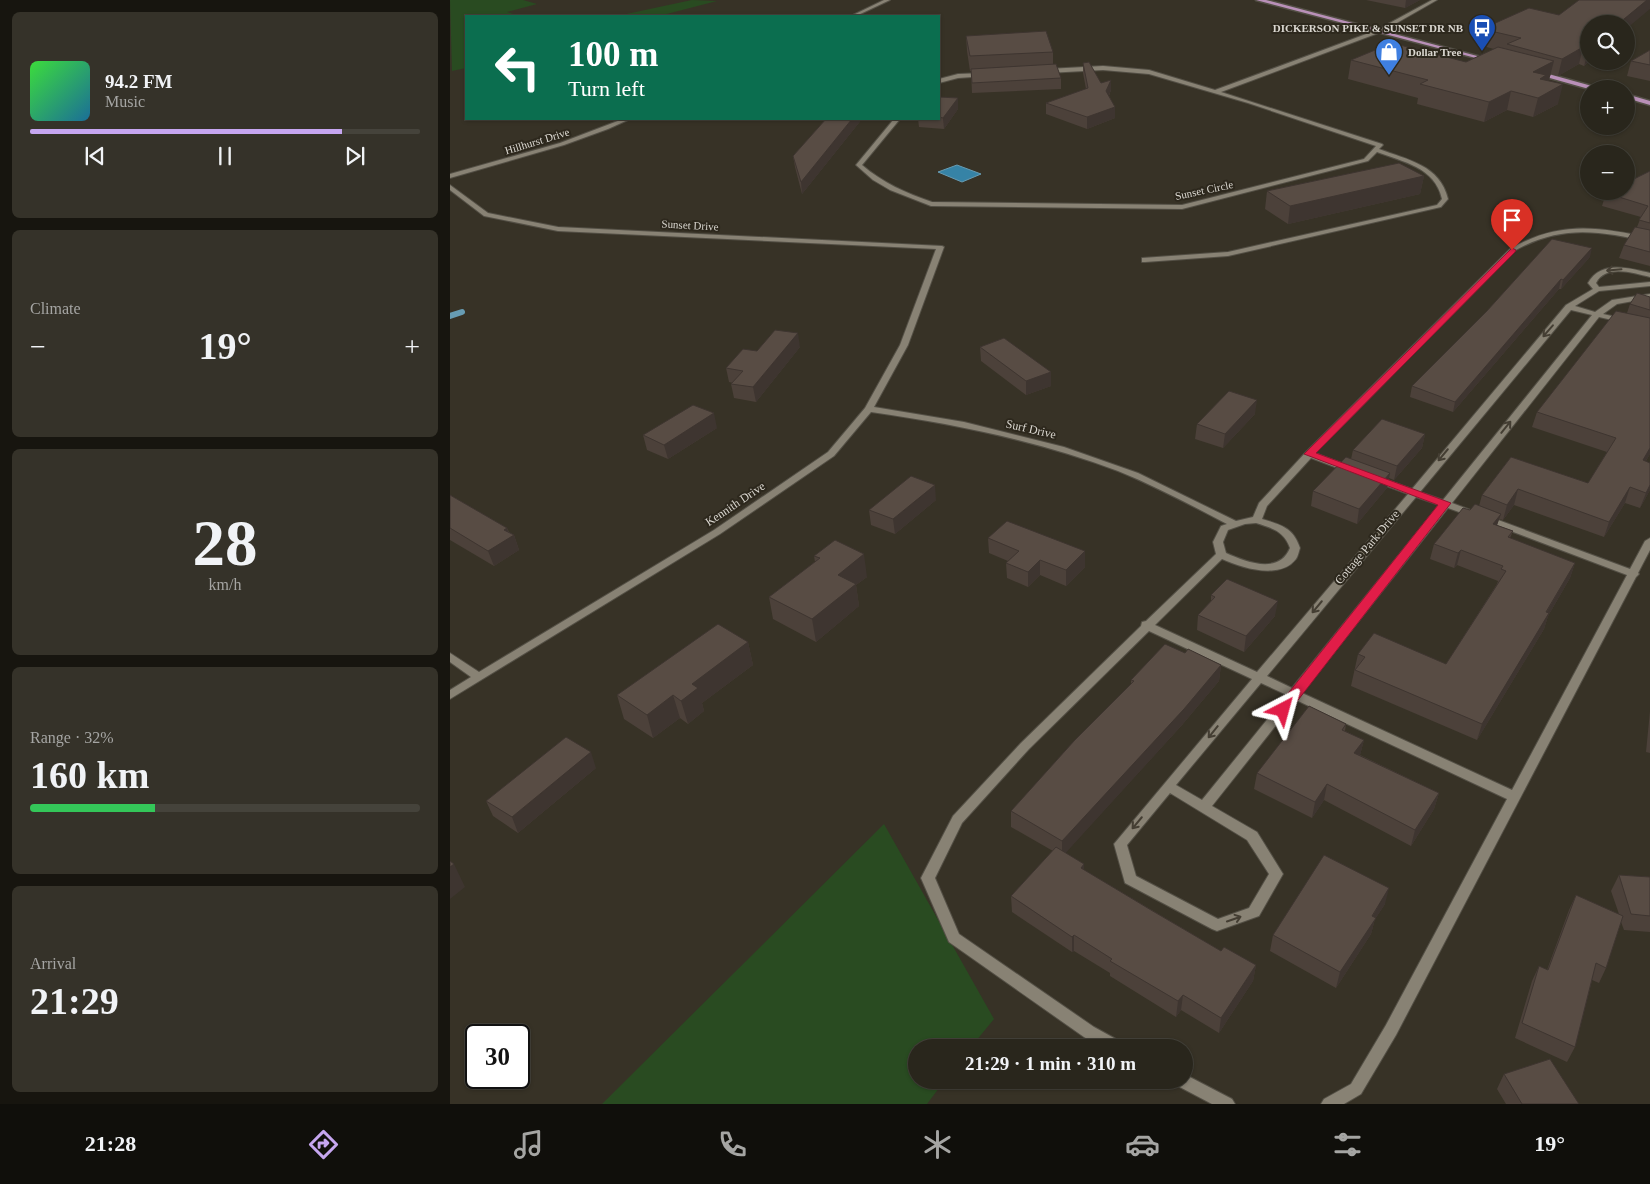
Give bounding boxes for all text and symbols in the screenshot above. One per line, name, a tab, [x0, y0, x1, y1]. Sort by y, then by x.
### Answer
bus stop icon: DICKERSON PIKE & SUNSET DR NB	[1467, 13, 1497, 52]
map controls	[1580, 15, 1635, 200]
button: search	[1580, 15, 1635, 70]
place label: DICKERSON PIKE & SUNSET DR NB	[1273, 22, 1464, 34]
icon: left	[485, 35, 550, 100]
text: 100 m	[568, 35, 658, 74]
shop icon: Dollar Tree	[1374, 37, 1404, 76]
place label: Dollar Tree	[1408, 46, 1461, 58]
text: 94.2 FM	[105, 71, 173, 92]
text: Turn left	[568, 76, 645, 101]
button: +	[1580, 80, 1635, 135]
text: Music	[105, 93, 145, 110]
street label: Hillhurst Drive	[503, 125, 571, 157]
icon: previous	[81, 142, 109, 170]
icon: pause	[211, 142, 239, 170]
icon: next	[341, 142, 369, 170]
button: −	[1580, 145, 1635, 200]
street label: Sunset Circle	[1174, 178, 1234, 202]
pin	[1491, 199, 1533, 250]
icon: arrive	[1498, 206, 1526, 234]
street label: Sunset Drive	[661, 218, 719, 232]
one-way arrow	[1606, 266, 1622, 275]
text: Climate	[30, 300, 81, 317]
text: 19°	[198, 325, 252, 367]
one-way arrow	[1543, 325, 1554, 338]
text: −	[30, 331, 46, 362]
text: +	[404, 331, 420, 362]
street label: Surf Drive	[1005, 416, 1057, 442]
one-way arrow	[1501, 420, 1512, 433]
one-way arrow	[1438, 449, 1449, 462]
street label: Kennith Drive	[702, 479, 768, 529]
text: 28	[193, 507, 258, 579]
street label: Cottage Park Drive	[1332, 507, 1402, 587]
text: km/h	[209, 576, 241, 593]
one-way arrow	[1311, 600, 1322, 613]
position arrow	[1256, 683, 1308, 735]
one-way arrow	[1207, 725, 1218, 738]
text: Range · 32%	[30, 729, 114, 746]
text: 160 km	[30, 754, 149, 796]
one-way arrow	[1132, 816, 1143, 829]
one-way arrow	[1226, 914, 1242, 923]
text: Arrival	[30, 955, 76, 972]
text: 21:29	[30, 980, 119, 1022]
speed limit sign: 30	[465, 1024, 530, 1089]
text: 21:29 · 1 min · 310 m	[965, 1053, 1136, 1074]
icon: directions	[306, 1127, 341, 1162]
icon: music	[511, 1127, 546, 1162]
icon: phone	[715, 1127, 750, 1162]
icon: climate	[920, 1127, 955, 1162]
icon: car	[1125, 1127, 1160, 1162]
icon: filters	[1330, 1127, 1365, 1162]
text: 21:28	[85, 1131, 136, 1156]
text: 19°	[1534, 1131, 1565, 1156]

